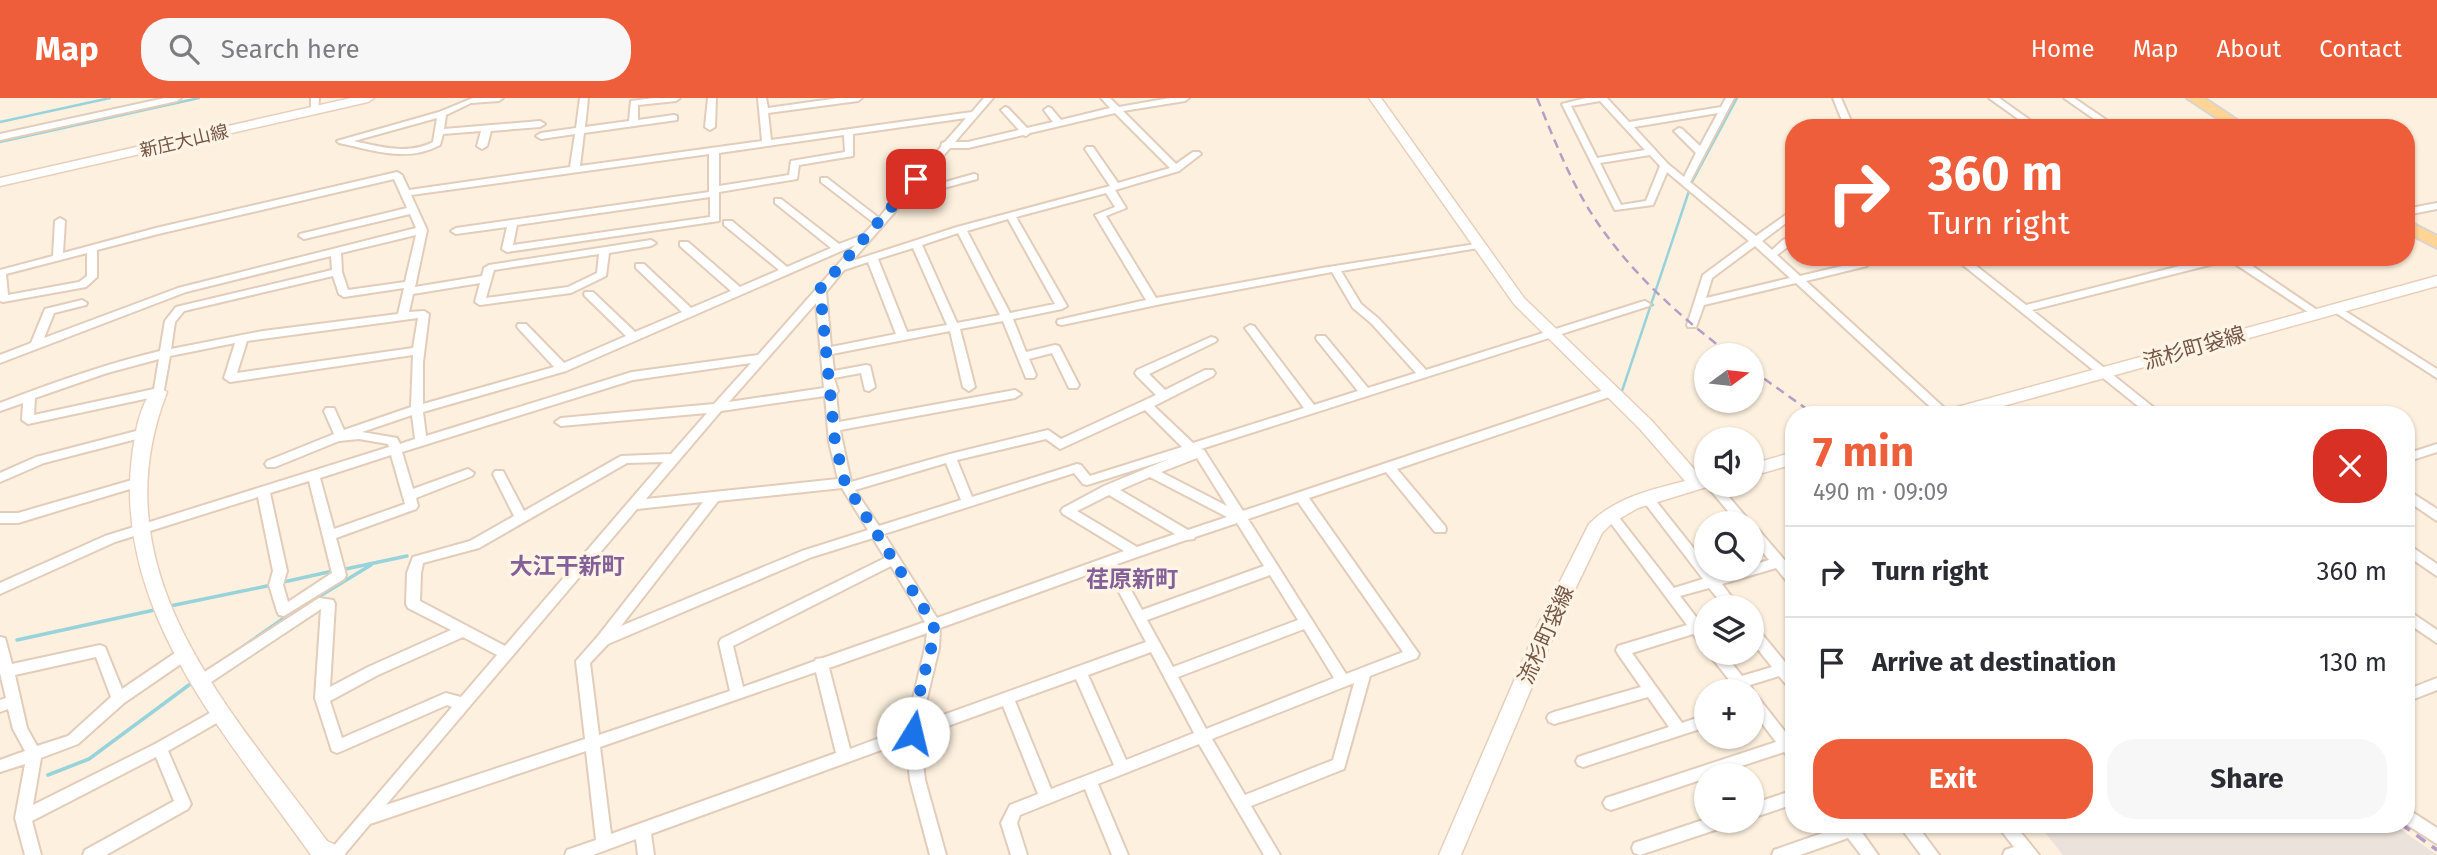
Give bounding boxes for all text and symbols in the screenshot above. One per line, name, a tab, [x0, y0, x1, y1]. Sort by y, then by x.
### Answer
search box	[141, 18, 631, 81]
text: Map	[35, 29, 99, 69]
icon: search	[165, 30, 203, 68]
text: Search here	[221, 34, 360, 65]
text: Home	[2031, 35, 2095, 63]
text: Map	[2133, 35, 2179, 63]
text: About	[2217, 35, 2281, 63]
text: Contact	[2319, 35, 2402, 63]
street label: 新庄大山線	[138, 120, 230, 162]
text: 360 m	[1928, 144, 2063, 203]
icon: right	[1813, 147, 1904, 238]
pin	[886, 149, 946, 209]
icon: arrive	[897, 160, 935, 198]
text: Turn right	[1928, 204, 2070, 242]
street label: 流杉町袋線	[2140, 321, 2248, 375]
north arrow	[1694, 343, 1764, 413]
map controls	[1694, 343, 1764, 833]
button: sound	[1694, 427, 1764, 497]
text: 7 min	[1813, 427, 1914, 477]
button: close	[2313, 429, 2387, 503]
text: 490 m · 09:09	[1813, 478, 1948, 506]
button: search	[1694, 511, 1764, 581]
district label: 大江干新町	[510, 552, 625, 580]
icon: right	[1813, 553, 1851, 591]
text: Turn right	[1872, 556, 1989, 587]
text: 360 m	[2316, 556, 2387, 587]
district label: 荏原新町	[1086, 565, 1178, 593]
street label: 流杉町袋線	[1513, 582, 1579, 688]
button: layers	[1694, 595, 1764, 665]
icon: arrive	[1813, 644, 1851, 682]
text: Arrive at destination	[1872, 647, 2116, 678]
text: 130 m	[2319, 647, 2387, 678]
button: +	[1694, 679, 1764, 749]
position arrow	[876, 696, 950, 770]
button: Exit	[1813, 739, 2093, 819]
button: Share	[2107, 739, 2387, 819]
button: −	[1694, 763, 1764, 833]

